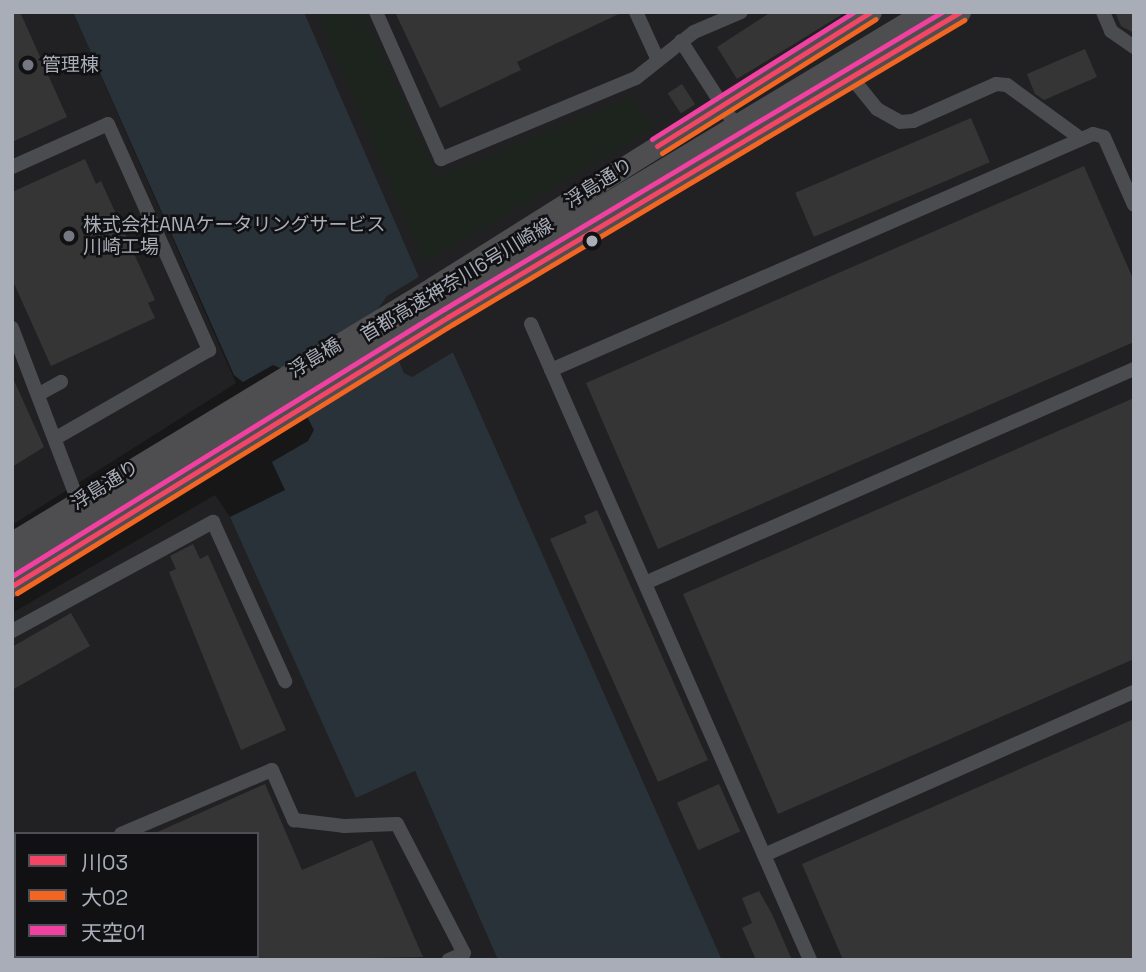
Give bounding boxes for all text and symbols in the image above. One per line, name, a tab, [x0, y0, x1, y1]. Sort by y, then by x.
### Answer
place label: 管理棟	[42, 54, 99, 76]
marker: 管理棟	[20, 57, 36, 73]
street label: 浮島通り	[561, 153, 637, 213]
street label: 首都高速神奈川6号川崎線	[357, 213, 557, 347]
place label: 株式会社ANAケータリングサービス 川崎工場	[83, 214, 386, 258]
marker: 株式会社ANAケータリングサービス 川崎工場	[61, 228, 77, 244]
unlabelled marker	[585, 234, 599, 248]
street label: 浮島橋	[285, 334, 345, 382]
street label: 浮島通り	[67, 455, 143, 515]
legend	[14, 832, 259, 958]
text: 川03	[81, 849, 128, 876]
text: 大02	[81, 884, 128, 911]
text: 天空01	[81, 919, 145, 946]

